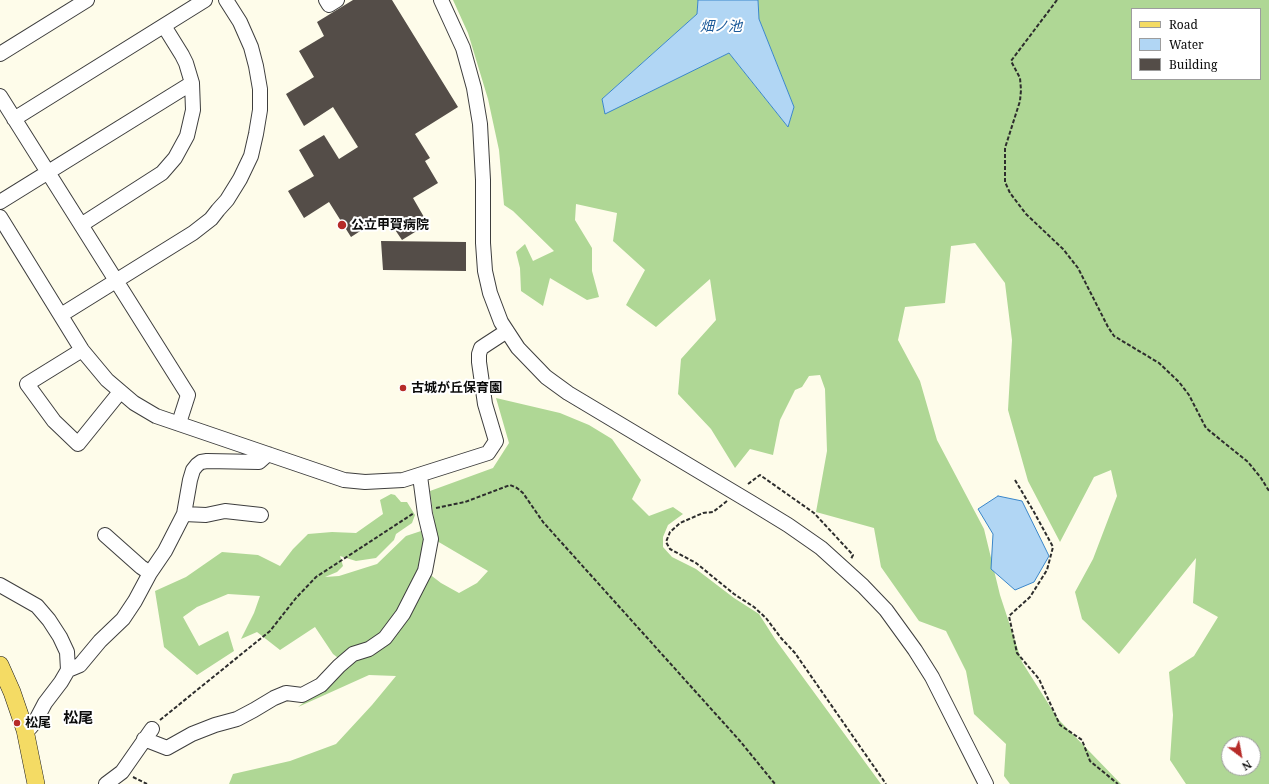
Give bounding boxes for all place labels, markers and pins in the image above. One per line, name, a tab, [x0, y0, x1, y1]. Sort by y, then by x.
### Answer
place label: 公立甲賀病院	[351, 217, 429, 233]
marker: 公立甲賀病院	[336, 219, 348, 231]
place label: 古城が丘保育園	[411, 380, 502, 396]
marker: 古城が丘保育園	[398, 383, 408, 393]
place label: 松尾	[25, 715, 51, 731]
marker: 松尾	[12, 718, 22, 728]

